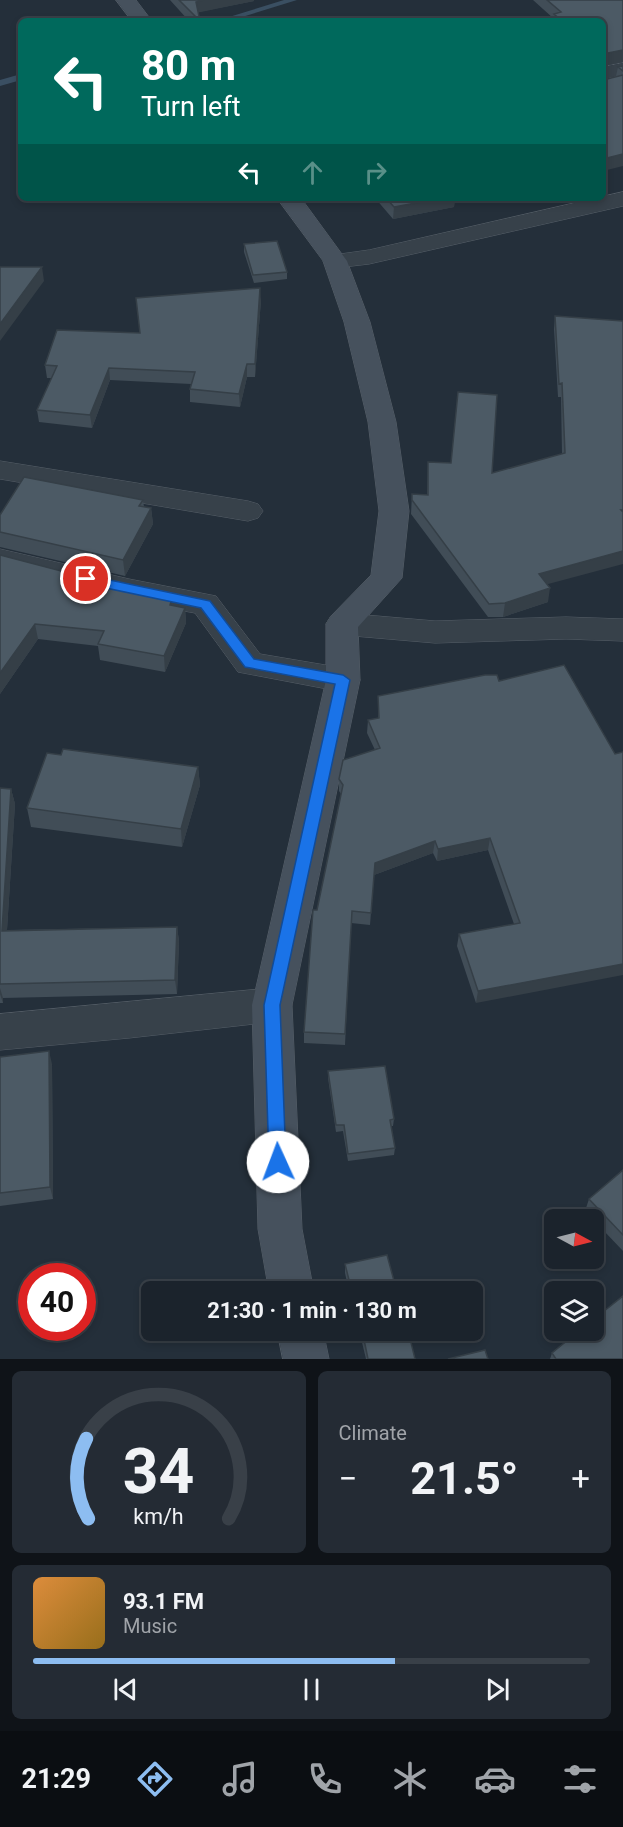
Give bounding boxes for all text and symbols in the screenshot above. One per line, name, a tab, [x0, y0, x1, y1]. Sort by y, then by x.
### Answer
text: 80 m	[141, 41, 236, 90]
icon: left	[42, 42, 120, 120]
text: Turn left	[141, 91, 241, 123]
icon: left	[233, 156, 266, 189]
icon: ahead	[296, 156, 329, 189]
icon: right	[359, 156, 392, 189]
pin	[60, 553, 111, 604]
icon: arrive	[69, 562, 102, 595]
position arrow	[246, 1130, 310, 1194]
north arrow	[544, 1209, 604, 1269]
map controls	[544, 1209, 604, 1341]
speed limit sign: 40	[18, 1263, 96, 1341]
button: layers	[544, 1281, 604, 1341]
text: 21:30 · 1 min · 130 m	[207, 1298, 417, 1323]
text: Climate	[339, 1421, 407, 1445]
text: 34	[123, 1435, 195, 1508]
text: 21.5°	[410, 1452, 518, 1505]
text: −	[339, 1459, 357, 1498]
text: +	[571, 1459, 590, 1498]
text: km/h	[134, 1504, 184, 1529]
text: 93.1 FM	[123, 1589, 204, 1614]
text: Music	[123, 1614, 177, 1638]
icon: previous	[109, 1673, 142, 1706]
icon: pause	[295, 1673, 328, 1706]
icon: next	[481, 1673, 514, 1706]
icon: directions	[134, 1758, 176, 1800]
icon: music	[219, 1758, 261, 1800]
icon: phone	[304, 1758, 346, 1800]
icon: climate	[389, 1758, 431, 1800]
icon: car	[474, 1758, 516, 1800]
icon: filters	[559, 1758, 601, 1800]
text: 21:29	[22, 1763, 91, 1795]

